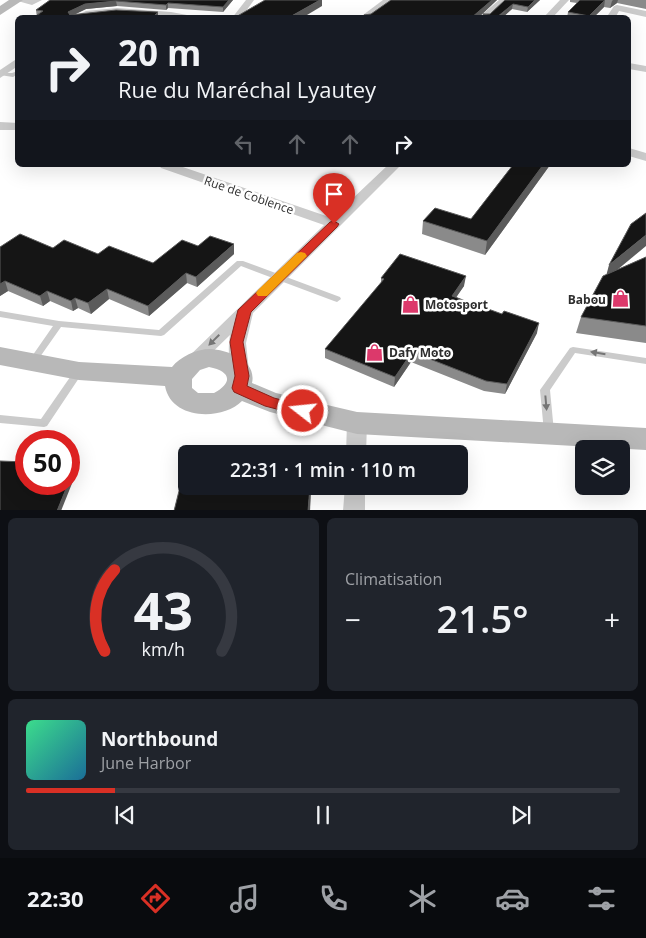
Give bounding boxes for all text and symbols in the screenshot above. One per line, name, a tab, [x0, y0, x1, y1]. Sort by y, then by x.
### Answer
text: 20 m	[118, 29, 201, 76]
icon: right	[35, 35, 100, 100]
text: Rue du Maréchal Lyautey	[118, 74, 376, 104]
icon: left	[230, 130, 258, 158]
icon: ahead	[283, 130, 311, 158]
icon: ahead	[336, 130, 364, 158]
icon: right	[389, 130, 417, 158]
street label: Rue de Coblence	[202, 172, 296, 218]
pin	[313, 173, 355, 224]
icon: arrive	[320, 180, 348, 208]
shop icon: Babou	[610, 289, 630, 309]
place label: Babou	[568, 291, 606, 308]
shop icon: Motosport	[401, 294, 421, 314]
place label: Motosport	[425, 296, 488, 313]
one-way arrow	[208, 333, 220, 345]
shop icon: Dafy Moto	[365, 342, 385, 362]
place label: Dafy Moto	[389, 344, 451, 361]
one-way arrow	[589, 349, 605, 357]
position arrow	[276, 384, 328, 436]
one-way arrow	[543, 396, 551, 412]
speed limit sign: 50	[15, 430, 80, 495]
map controls	[575, 440, 630, 495]
button: layers	[575, 440, 630, 495]
text: 22:31 · 1 min · 110 m	[230, 457, 416, 483]
text: Climatisation	[345, 568, 442, 590]
text: 43	[134, 574, 193, 645]
text: 21.5°	[437, 592, 528, 644]
text: −	[345, 600, 361, 638]
text: +	[604, 600, 620, 638]
text: km/h	[142, 637, 185, 661]
text: Northbound	[101, 726, 218, 752]
text: June Harbor	[101, 752, 191, 774]
icon: previous	[111, 801, 139, 829]
icon: pause	[309, 801, 337, 829]
icon: next	[507, 801, 535, 829]
icon: directions	[138, 881, 173, 916]
icon: music	[227, 881, 262, 916]
icon: phone	[316, 881, 351, 916]
icon: climate	[405, 881, 440, 916]
icon: car	[495, 881, 530, 916]
icon: filters	[584, 881, 619, 916]
text: 22:30	[27, 883, 84, 913]

